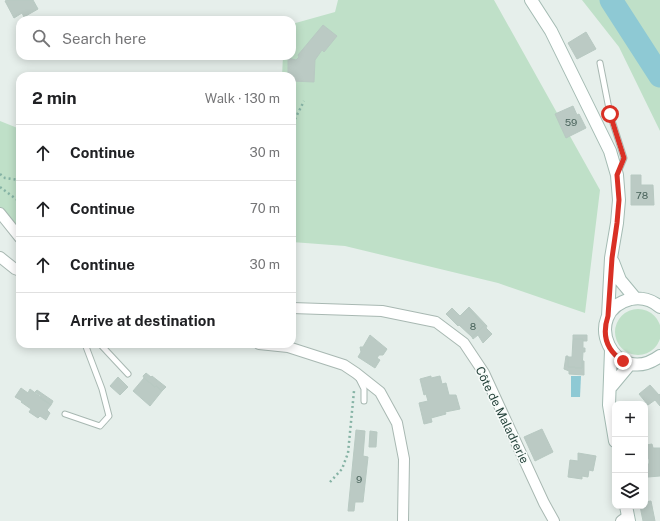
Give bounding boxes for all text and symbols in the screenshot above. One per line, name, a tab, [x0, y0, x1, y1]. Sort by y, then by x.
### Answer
search box	[16, 16, 296, 60]
icon: search	[30, 27, 52, 49]
text: Search here	[62, 30, 146, 47]
text: 2 min	[32, 88, 77, 108]
text: Walk · 130 m	[205, 91, 280, 106]
route start	[601, 105, 619, 123]
house number: 59	[565, 116, 577, 128]
icon: ahead	[32, 142, 54, 164]
text: Continue	[70, 144, 135, 161]
text: 30 m	[250, 145, 280, 160]
house number: 78	[636, 189, 648, 201]
icon: ahead	[32, 198, 54, 220]
text: Continue	[70, 200, 135, 217]
text: 70 m	[250, 201, 280, 216]
icon: ahead	[32, 254, 54, 276]
text: Continue	[70, 256, 135, 273]
text: 30 m	[250, 257, 280, 272]
icon: arrive	[32, 310, 54, 332]
text: Arrive at destination	[70, 312, 215, 329]
house number: 8	[470, 320, 476, 332]
route end	[614, 352, 632, 370]
street label: Côte de Maladrerie	[472, 364, 532, 466]
map controls	[612, 401, 648, 509]
button: +	[612, 401, 648, 437]
button: −	[612, 437, 648, 473]
house number: 9	[356, 473, 362, 485]
button: layers	[612, 473, 648, 509]

